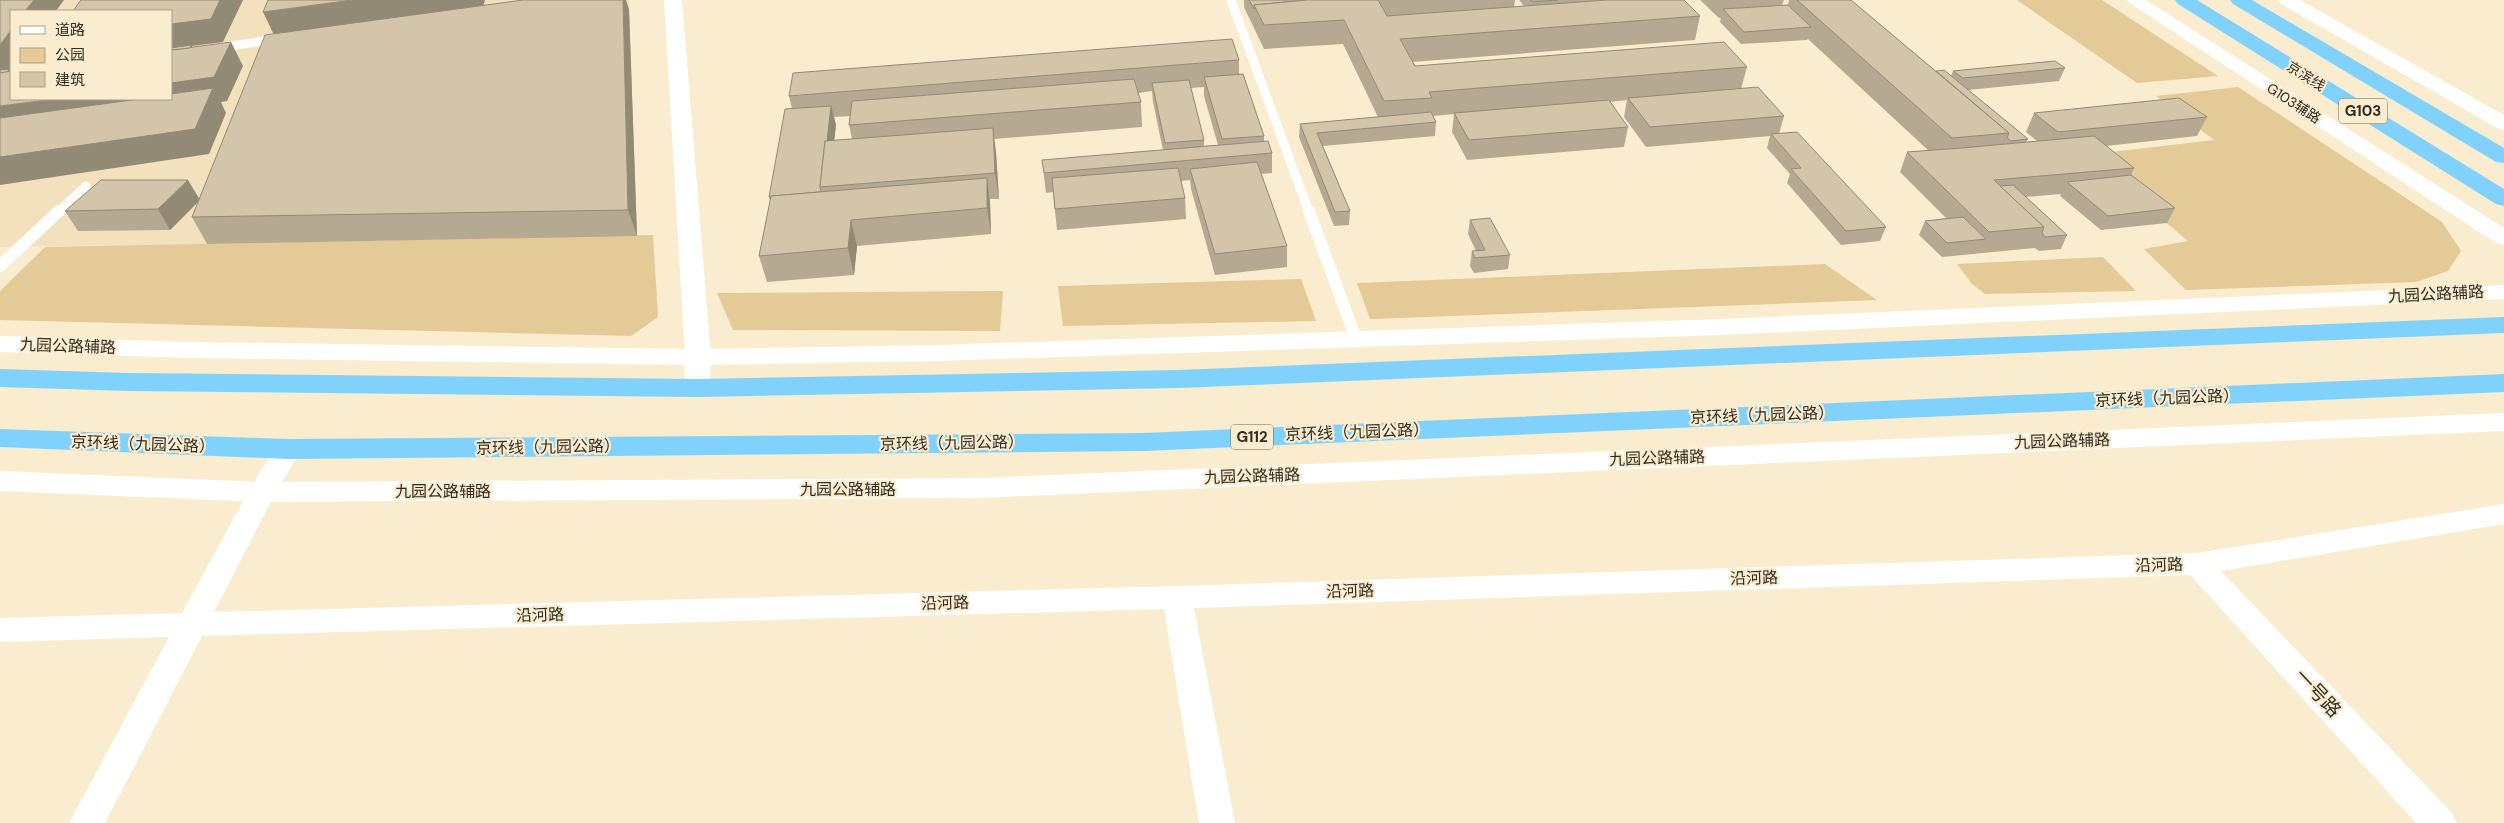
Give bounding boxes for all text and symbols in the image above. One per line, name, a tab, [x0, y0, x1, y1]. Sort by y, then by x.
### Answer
legend	[10, 10, 172, 100]
text: 道路	[55, 20, 85, 40]
text: 公园	[55, 45, 85, 65]
street label: 京滨线	[2283, 57, 2329, 95]
text: 建筑	[55, 70, 85, 90]
street label: G103辅路	[2264, 79, 2324, 127]
road number: G103	[2339, 98, 2387, 124]
street label: 九园公路辅路	[2388, 281, 2484, 307]
street label: 九园公路辅路	[20, 334, 116, 358]
street label: 京环线（九园公路）	[2095, 385, 2239, 411]
street label: 京环线（九园公路）	[1690, 402, 1834, 428]
street label: 京环线（九园公路）	[1285, 419, 1429, 445]
road number: G112	[1231, 424, 1273, 450]
street label: 九园公路辅路	[2014, 429, 2110, 453]
street label: 京环线（九园公路）	[71, 431, 215, 457]
street label: 京环线（九园公路）	[880, 431, 1024, 455]
street label: 京环线（九园公路）	[476, 435, 620, 459]
street label: 九园公路辅路	[1609, 446, 1705, 470]
street label: 九园公路辅路	[1204, 464, 1300, 488]
street label: 九园公路辅路	[800, 479, 896, 500]
street label: 九园公路辅路	[395, 481, 491, 502]
street label: 沿河路	[2135, 554, 2183, 576]
street label: 沿河路	[1730, 567, 1778, 589]
street label: 沿河路	[1326, 580, 1374, 602]
street label: 沿河路	[921, 592, 969, 614]
street label: 沿河路	[516, 604, 564, 626]
street label: 一号路	[2289, 664, 2347, 722]

